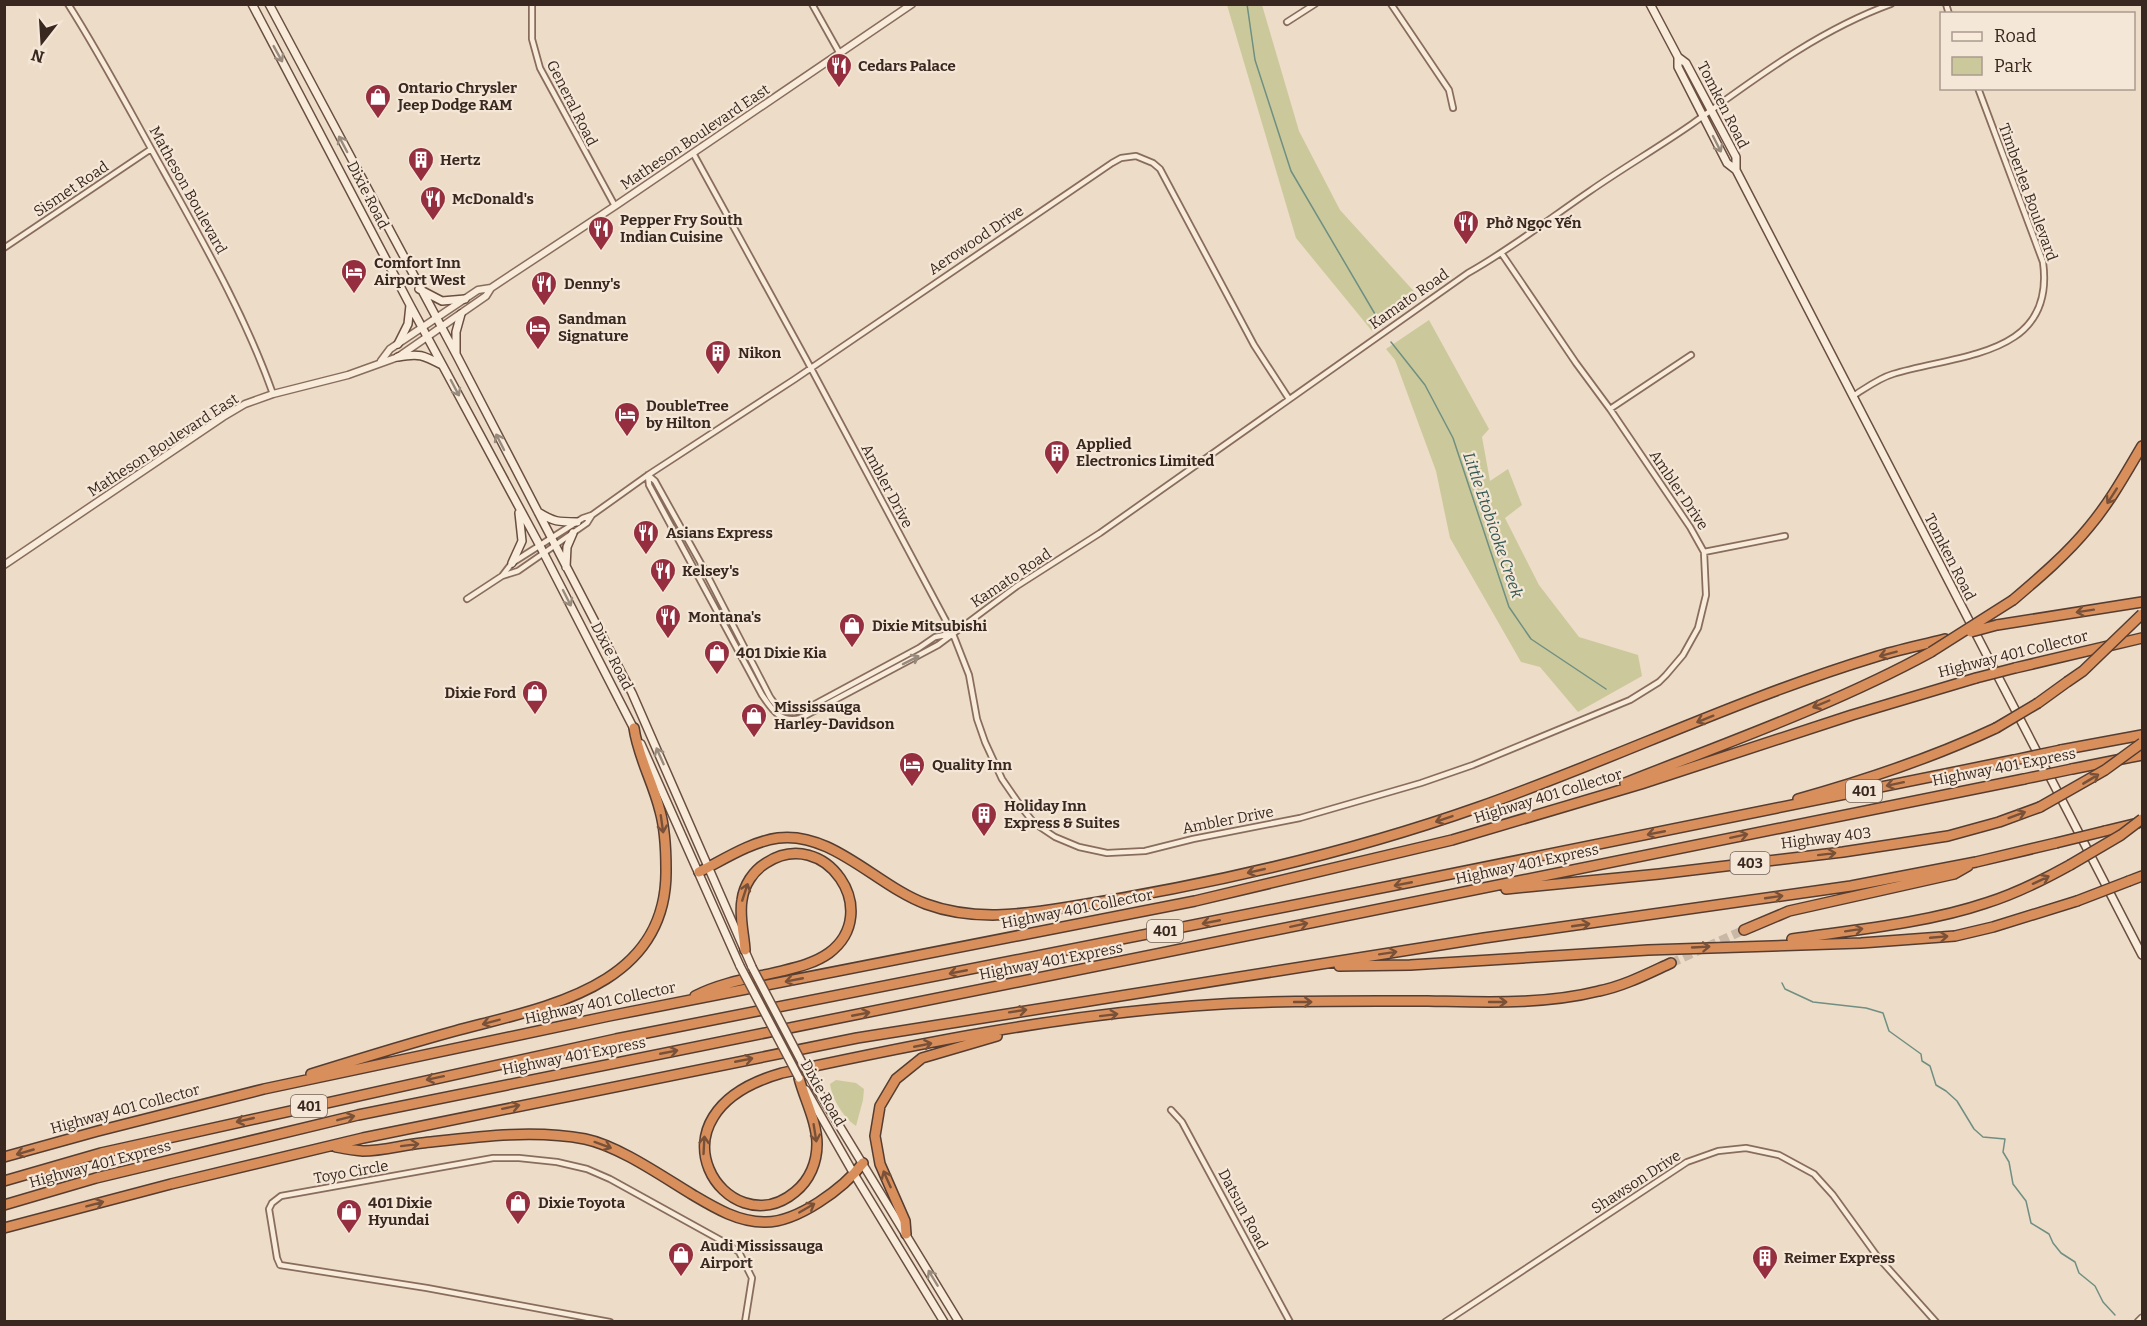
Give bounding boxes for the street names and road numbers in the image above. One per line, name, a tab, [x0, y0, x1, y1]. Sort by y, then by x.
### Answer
street label: General Road	[543, 57, 601, 149]
street label: Tomken Road	[1693, 59, 1753, 151]
street label: Matheson Boulevard East	[617, 80, 773, 194]
street label: Timberlea Boulevard	[1995, 121, 2061, 263]
street label: Matheson Boulevard	[145, 123, 231, 257]
street label: Sismet Road	[30, 157, 112, 221]
street label: Dixie Road	[343, 158, 393, 232]
street label: Aerowood Drive	[925, 202, 1027, 278]
street label: Kamato Road	[1366, 265, 1452, 333]
street label: Matheson Boulevard East	[84, 389, 242, 500]
street label: Ambler Drive	[857, 441, 917, 531]
street label: Ambler Drive	[1646, 447, 1712, 533]
street label: Tomken Road	[1920, 511, 1980, 603]
street label: Kamato Road	[967, 545, 1055, 611]
street label: Dixie Road	[587, 619, 637, 693]
street label: Highway 401 Collector	[1936, 627, 2090, 681]
street label: Highway 401 Express	[1931, 744, 2077, 790]
street label: Highway 401 Collector	[1472, 765, 1625, 827]
road number: 401	[1846, 780, 1882, 802]
street label: Ambler Drive	[1181, 802, 1275, 838]
street label: Highway 403	[1780, 824, 1872, 852]
street label: Highway 401 Express	[1454, 840, 1600, 888]
road number: 403	[1730, 852, 1770, 874]
street label: Highway 401 Collector	[1000, 885, 1155, 933]
road number: 401	[1147, 920, 1183, 942]
street label: Highway 401 Express	[978, 938, 1124, 984]
street label: Highway 401 Collector	[523, 978, 678, 1028]
street label: Highway 401 Express	[501, 1033, 647, 1079]
street label: Dixie Road	[797, 1057, 849, 1129]
street label: Highway 401 Collector	[48, 1080, 202, 1138]
road number: 401	[291, 1095, 327, 1117]
street label: Highway 401 Express	[27, 1136, 173, 1192]
street label: Shawson Drive	[1588, 1146, 1684, 1218]
street label: Toyo Circle	[312, 1157, 390, 1187]
street label: Datsun Road	[1214, 1166, 1272, 1252]

